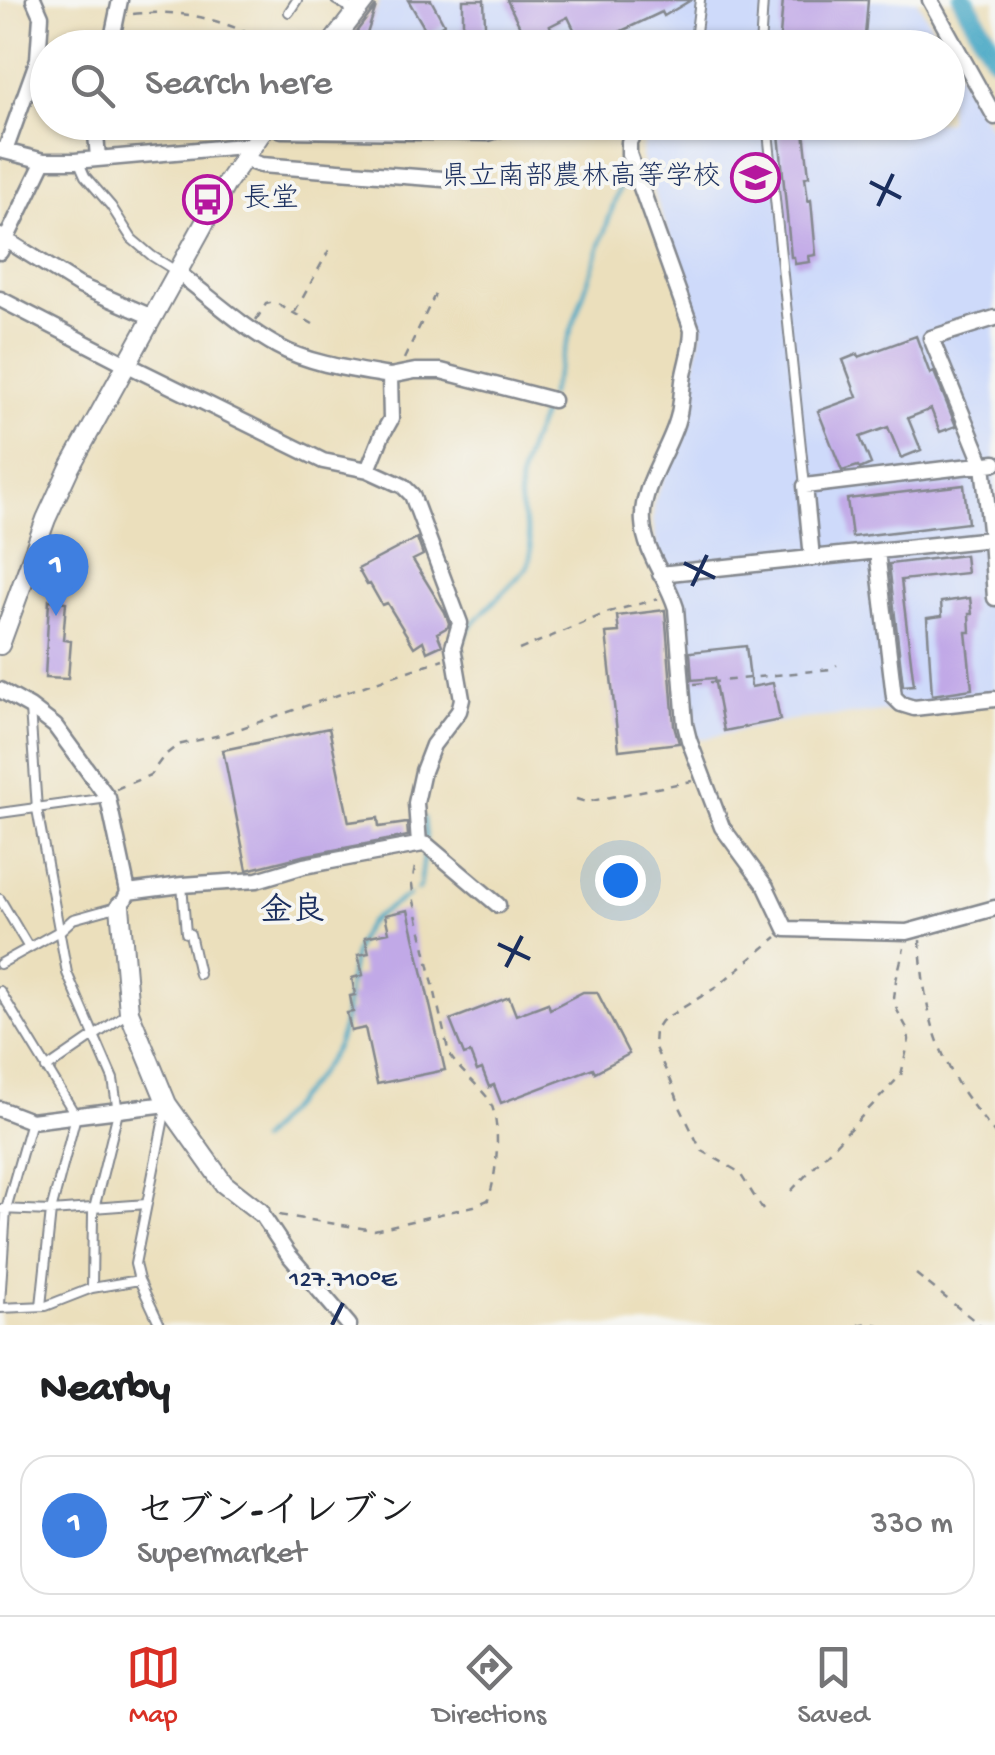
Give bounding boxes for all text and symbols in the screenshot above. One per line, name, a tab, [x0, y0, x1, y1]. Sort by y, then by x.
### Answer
search box	[30, 30, 965, 140]
icon: search	[65, 58, 120, 113]
text: Search here	[145, 63, 332, 107]
school or university icon: 県立南部農林高等学校	[730, 152, 782, 204]
place label: 県立南部農林高等学校	[441, 161, 721, 195]
bus stop icon: 長堂	[182, 174, 234, 226]
place label: 長堂	[243, 183, 299, 217]
pin: 1	[23, 534, 88, 616]
your location	[595, 855, 646, 906]
district label: 金良	[260, 892, 324, 932]
text: 127.710°E	[288, 1267, 398, 1296]
text: Nearby	[40, 1366, 170, 1415]
text: セブン-イレブン	[137, 1492, 415, 1536]
text: 1	[68, 1506, 81, 1544]
text: 330 m	[871, 1506, 953, 1544]
text: Supermarket	[137, 1536, 306, 1574]
tab: Map	[126, 1640, 181, 1733]
tab: Directions	[432, 1640, 546, 1733]
tab: Saved	[797, 1640, 869, 1733]

